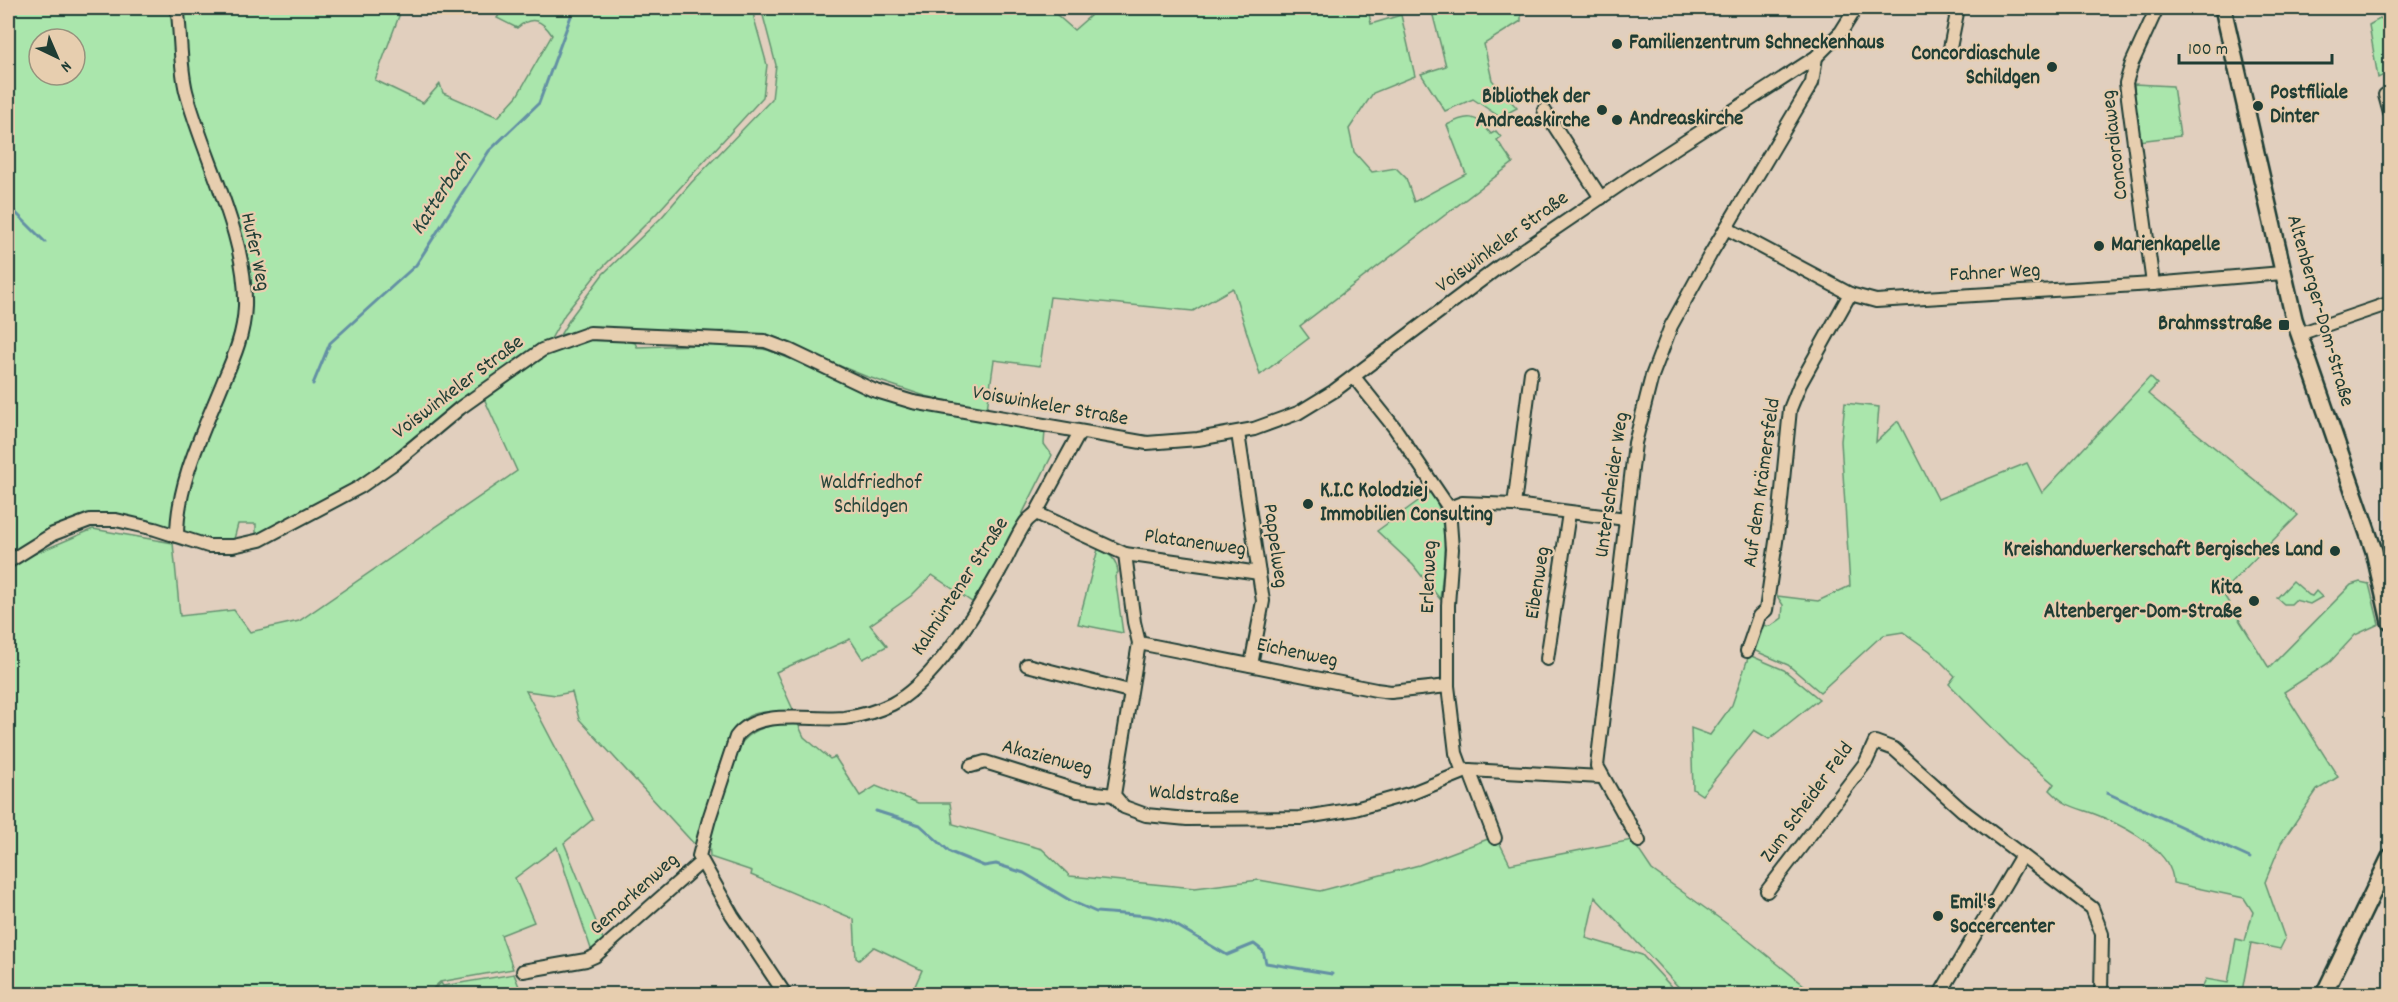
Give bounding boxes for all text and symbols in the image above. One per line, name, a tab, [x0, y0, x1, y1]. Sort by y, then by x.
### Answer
north arrow	[27, 27, 87, 87]
scale bar	[2179, 27, 2332, 65]
place label: Familienzentrum Schneckenhaus	[1629, 29, 1885, 59]
marker: Familienzentrum Schneckenhaus	[1610, 37, 1624, 51]
text: 100 m	[2188, 38, 2228, 63]
place label: Concordiaschule Schildgen	[1911, 40, 2040, 94]
text: N	[55, 55, 77, 77]
marker: Concordiaschule Schildgen	[2045, 60, 2059, 74]
place label: Postfiliale Dinter	[2270, 79, 2348, 133]
place label: Bibliothek der Andreaskirche	[1476, 83, 1591, 137]
street label: Concordiaweg	[2094, 88, 2138, 202]
marker: Postfiliale Dinter	[2251, 99, 2265, 113]
marker: Bibliothek der Andreaskirche	[1595, 103, 1609, 117]
place label: Andreaskirche	[1629, 105, 1743, 135]
marker: Andreaskirche	[1610, 113, 1624, 127]
water label: Katterbach	[404, 146, 481, 242]
street label: Voiswinkeler Straße	[1430, 184, 1576, 302]
street label: Hufer Weg	[231, 210, 277, 294]
street label: Altenberger-Dom-Straße	[2277, 212, 2361, 410]
place label: Marienkapelle	[2111, 231, 2220, 261]
marker: Marienkapelle	[2092, 239, 2106, 253]
street label: Fahner Weg	[1949, 257, 2041, 291]
place label: Brahmsstraße	[2158, 310, 2272, 340]
marker: Brahmsstraße	[2277, 318, 2291, 332]
street label: Voiswinkeler Straße	[387, 329, 531, 447]
street label: Voiswinkeler Straße	[970, 379, 1130, 435]
street label: Auf dem Krämersfeld	[1736, 396, 1790, 570]
street label: Unterscheider Weg	[1588, 410, 1638, 560]
park label: Waldfriedhof Schildgen	[820, 469, 922, 523]
place label: K.I.C Kolodziej Immobilien Consulting	[1320, 477, 1493, 531]
marker: K.I.C Kolodziej Immobilien Consulting	[1301, 497, 1315, 511]
street label: Pappelweg	[1253, 502, 1295, 590]
street label: Kalmüntener Straße	[905, 512, 1017, 662]
street label: Platanenweg	[1142, 522, 1248, 566]
place label: Kreishandwerkerschaft Bergisches Land	[2004, 536, 2323, 566]
street label: Erlenweg	[1414, 540, 1446, 614]
street label: Eibenweg	[1518, 544, 1560, 622]
marker: Kreishandwerkerschaft Bergisches Land	[2328, 544, 2342, 558]
place label: Kita Altenberger-Dom-Straße	[2044, 574, 2243, 628]
marker: Kita Altenberger-Dom-Straße	[2247, 594, 2261, 608]
street label: Eichenweg	[1254, 631, 1340, 677]
street label: Akazienweg	[998, 733, 1096, 785]
street label: Zum Scheider Feld	[1754, 736, 1862, 870]
street label: Waldstraße	[1148, 778, 1240, 814]
street label: Gemarkenweg	[584, 847, 686, 943]
place label: Emil's Soccercenter	[1950, 889, 2056, 943]
marker: Emil's Soccercenter	[1931, 909, 1945, 923]

